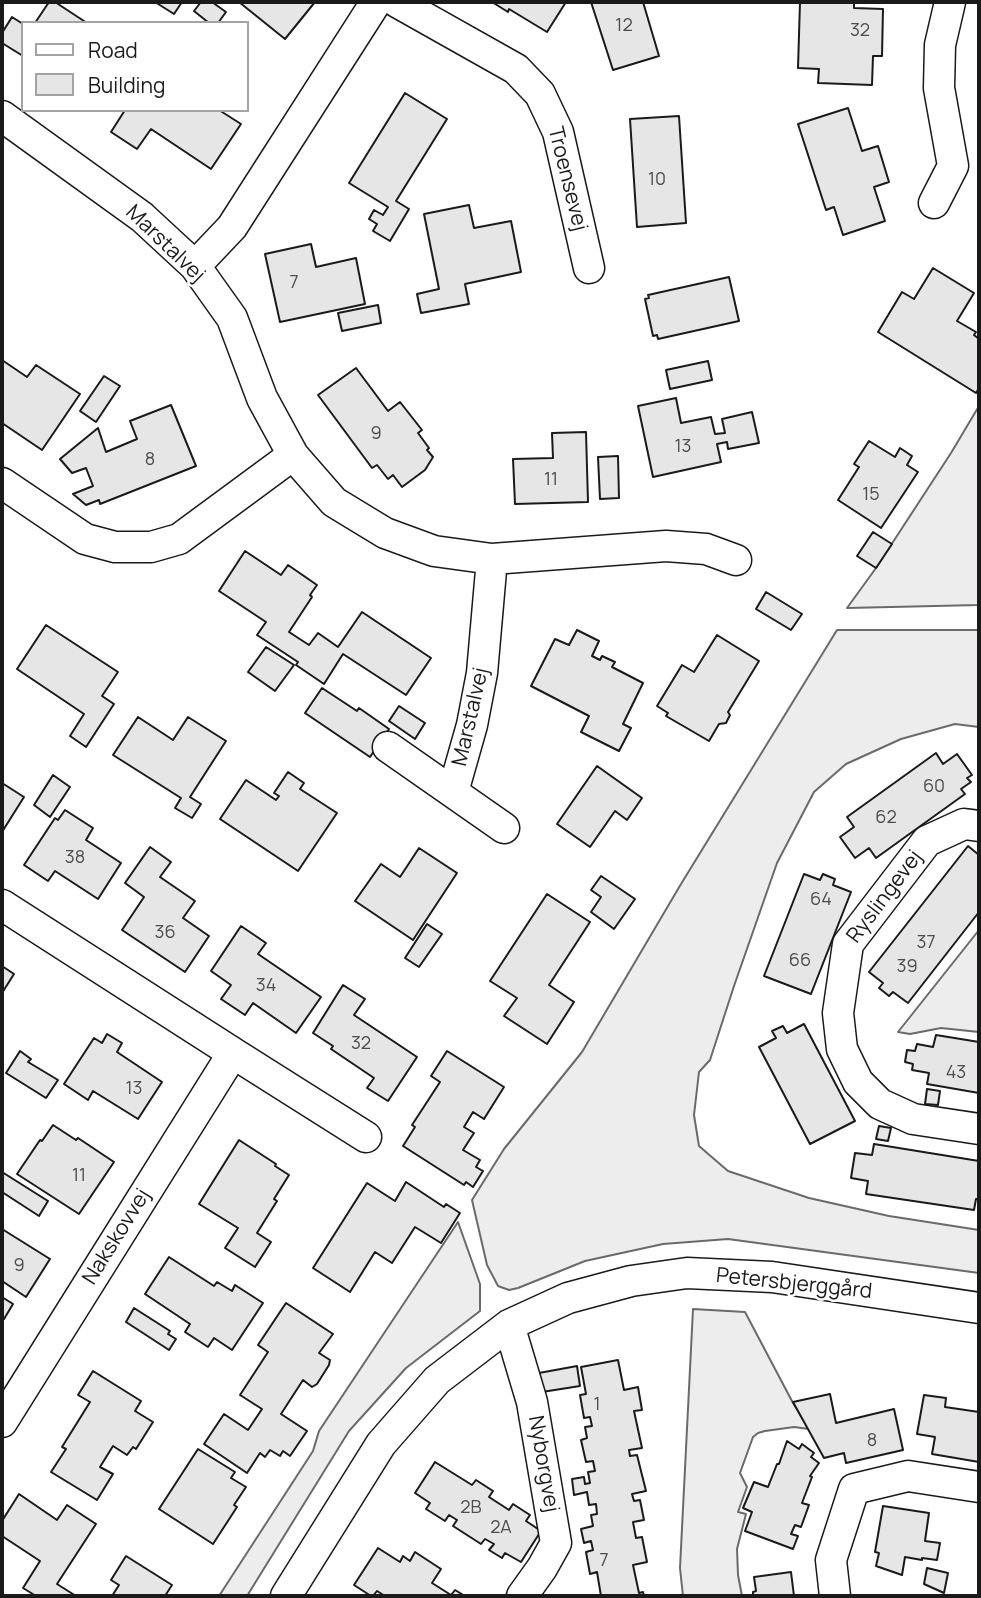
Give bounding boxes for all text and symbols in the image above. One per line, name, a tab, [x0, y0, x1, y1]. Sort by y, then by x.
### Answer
house number: 12	[615, 15, 633, 37]
house number: 32	[850, 20, 870, 42]
legend	[21, 21, 248, 112]
text: Road	[88, 36, 138, 64]
text: Building	[88, 71, 165, 99]
street label: Troensevej	[542, 124, 592, 234]
house number: 10	[648, 169, 666, 191]
street label: Marstalvej	[120, 200, 210, 288]
house number: 7	[289, 272, 299, 294]
house number: 9	[370, 423, 382, 445]
house number: 13	[675, 436, 691, 458]
house number: 8	[145, 449, 155, 471]
house number: 11	[544, 469, 558, 491]
house number: 15	[862, 484, 880, 506]
street label: Marstalvej	[447, 665, 495, 769]
house number: 60	[923, 776, 945, 798]
house number: 62	[875, 807, 897, 829]
street label: Ryslingevej	[842, 846, 928, 948]
house number: 38	[65, 847, 85, 869]
house number: 64	[810, 889, 832, 911]
house number: 36	[154, 922, 176, 944]
house number: 37	[917, 932, 935, 954]
house number: 66	[789, 950, 811, 972]
house number: 39	[896, 956, 918, 978]
house number: 34	[256, 975, 276, 997]
house number: 32	[351, 1033, 371, 1055]
house number: 43	[946, 1062, 966, 1084]
house number: 13	[126, 1078, 142, 1100]
house number: 11	[72, 1165, 86, 1187]
street label: Nakskovvej	[78, 1185, 156, 1289]
house number: 9	[13, 1255, 25, 1277]
street label: Petersbjerggård	[715, 1263, 873, 1305]
house number: 1	[593, 1394, 601, 1416]
street label: Nyborgvej	[522, 1414, 564, 1514]
house number: 8	[867, 1430, 877, 1452]
house number: 2B	[460, 1497, 482, 1519]
house number: 2A	[490, 1517, 512, 1539]
house number: 7	[599, 1550, 609, 1572]

